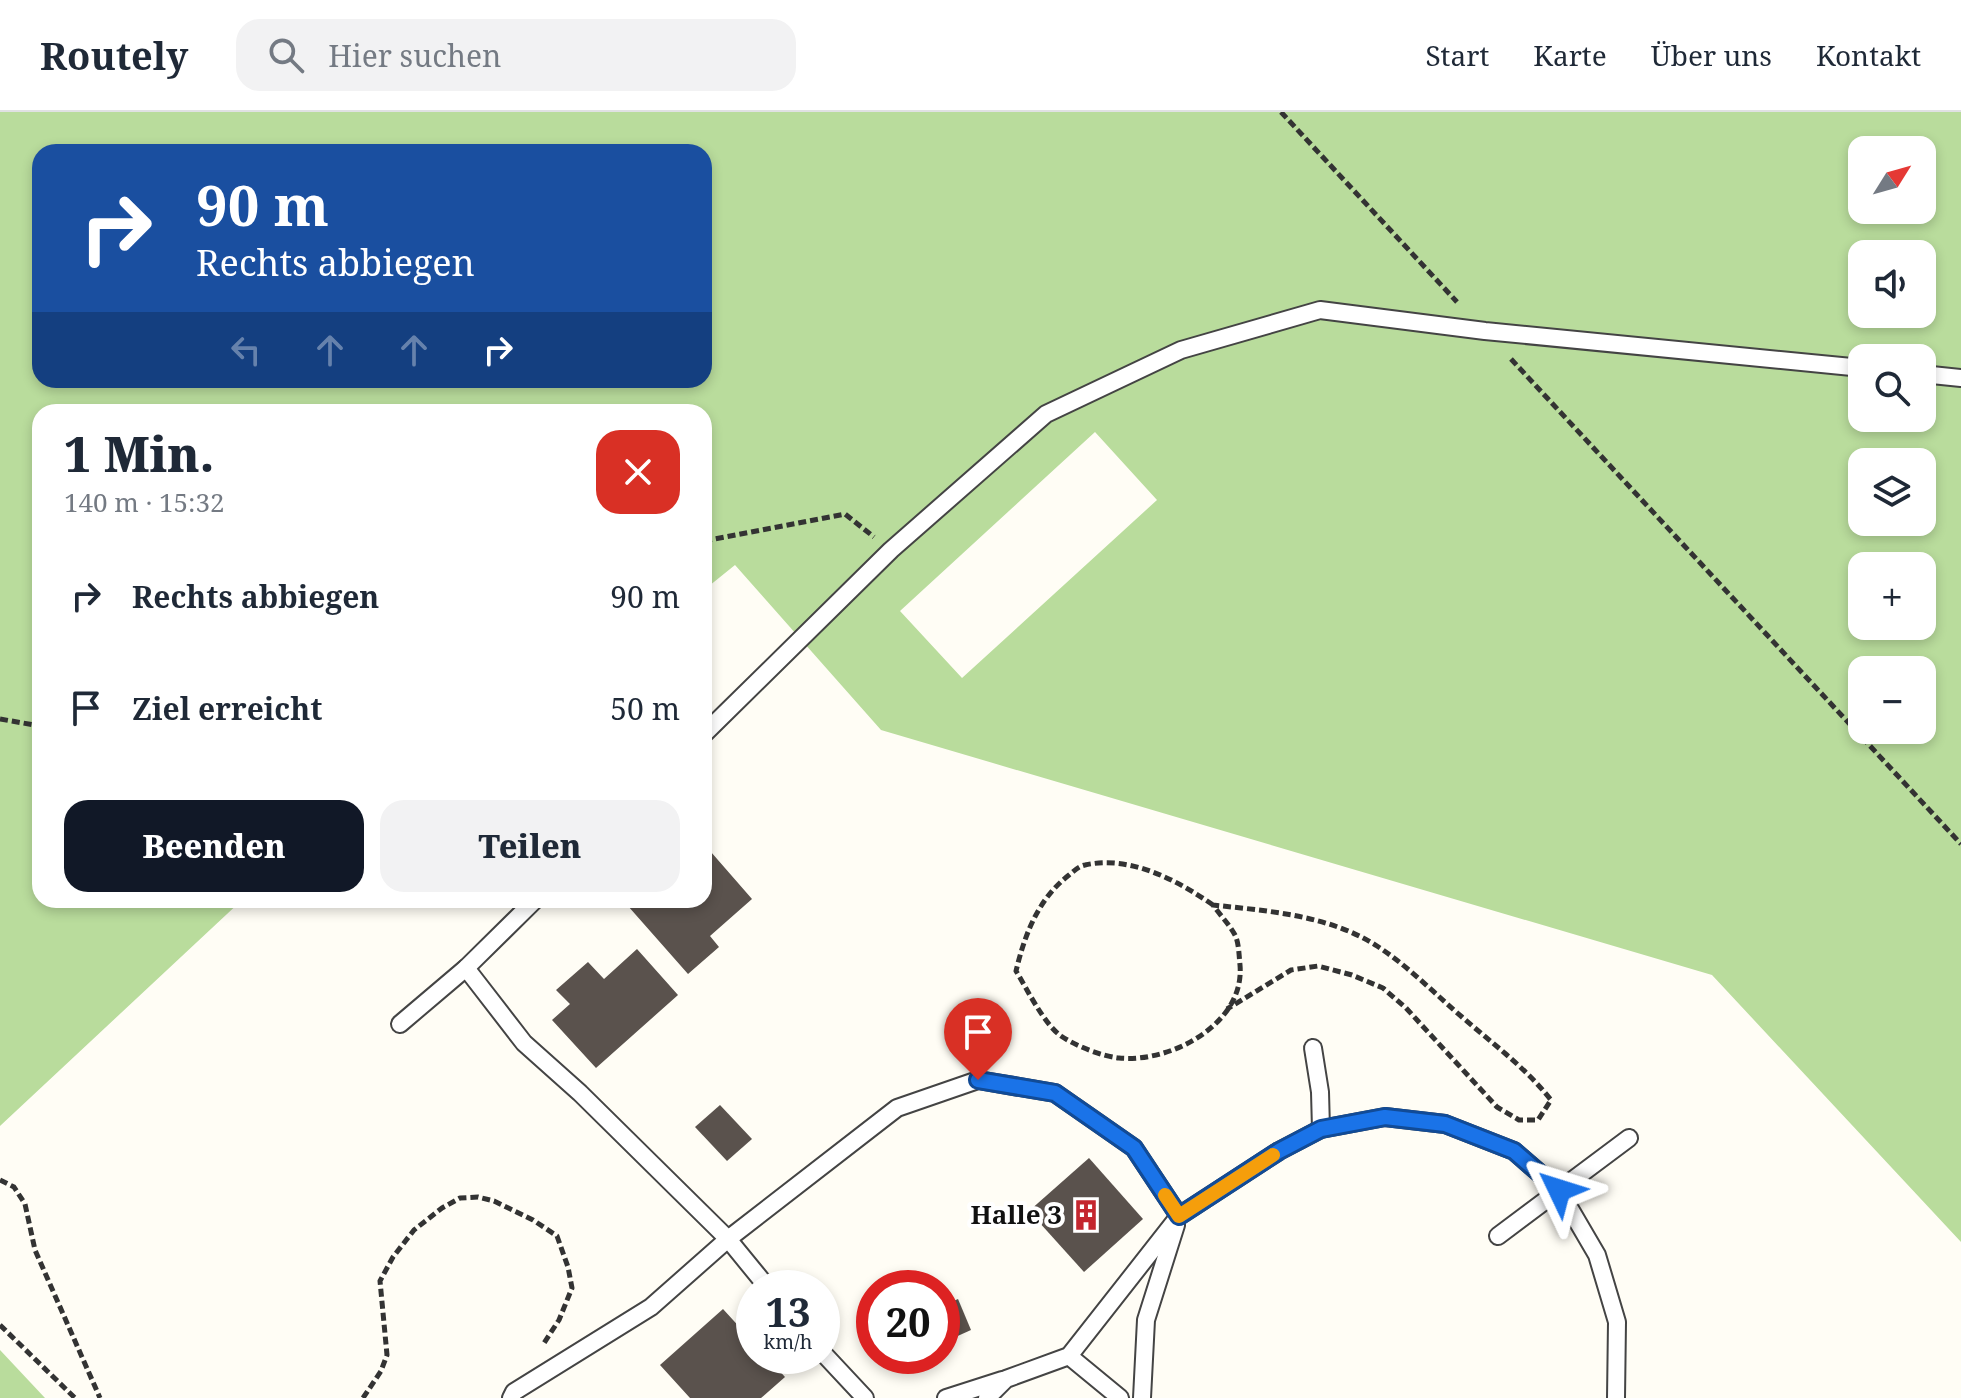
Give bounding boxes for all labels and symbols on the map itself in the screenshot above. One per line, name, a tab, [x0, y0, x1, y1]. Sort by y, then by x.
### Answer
north arrow	[1848, 136, 1936, 224]
pin	[944, 998, 1012, 1080]
position arrow	[1517, 1148, 1601, 1232]
place label: Halle 3	[970, 1196, 1062, 1232]
building icon: Halle 3	[1069, 1198, 1103, 1232]
speed limit sign: 20	[856, 1270, 960, 1374]

